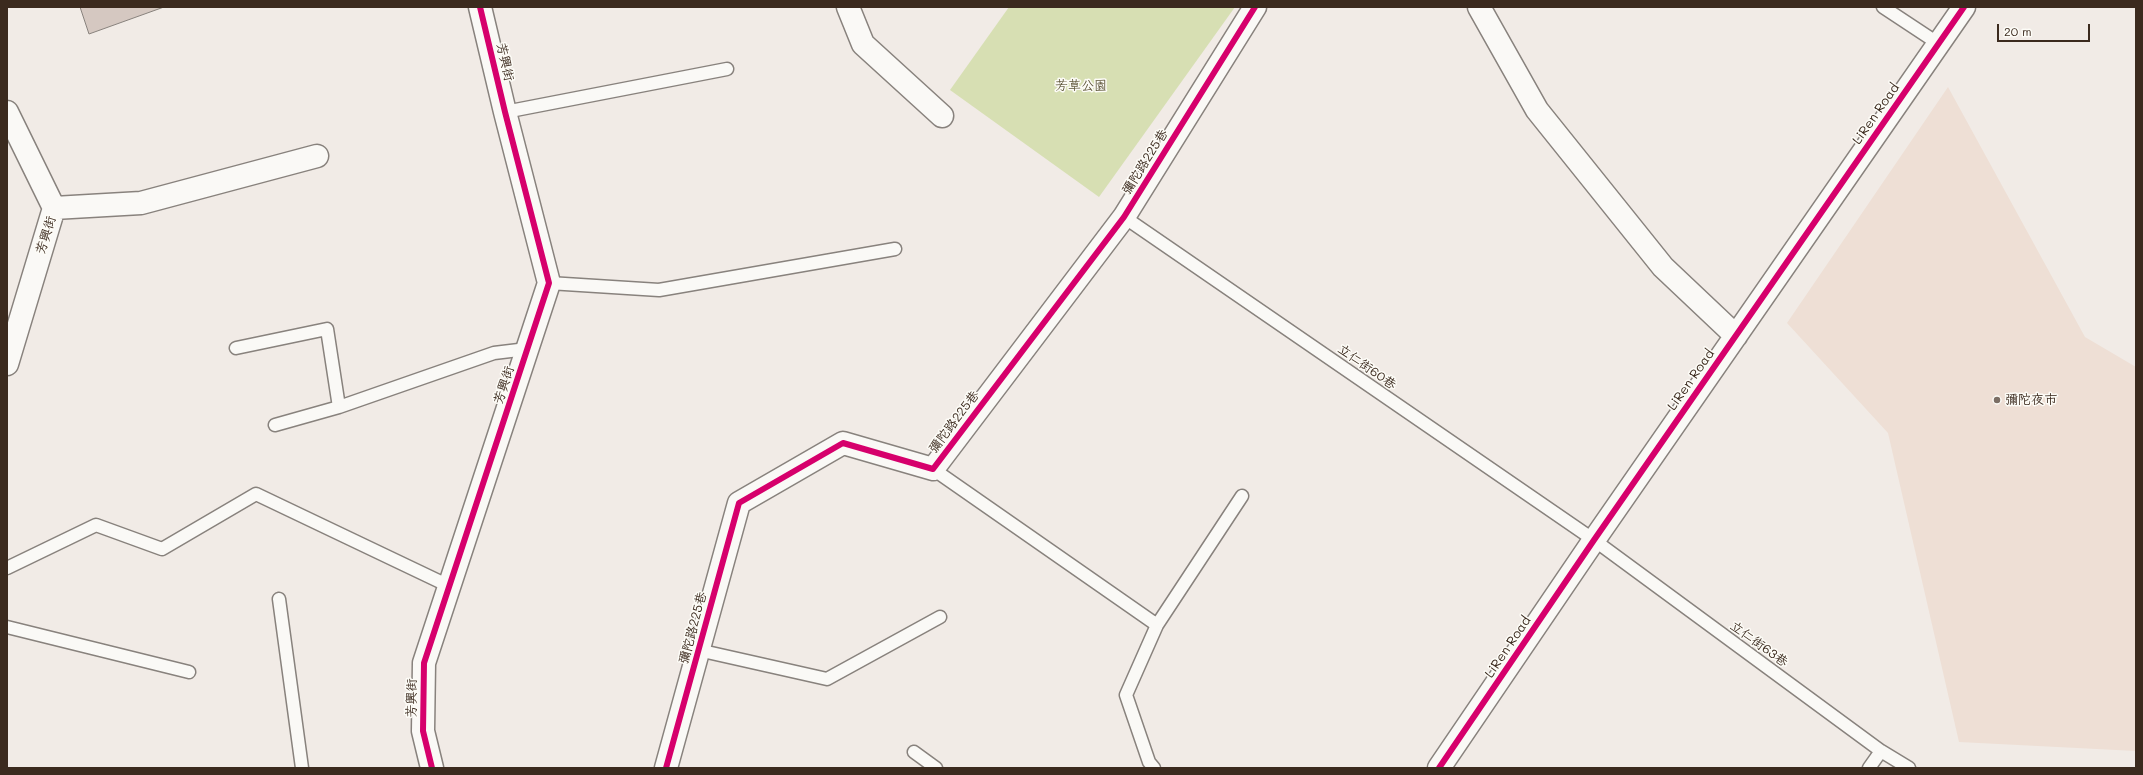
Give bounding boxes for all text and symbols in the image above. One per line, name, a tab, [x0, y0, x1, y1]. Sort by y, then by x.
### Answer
scale bar	[1999, 16, 2092, 42]
text: 20 m	[2004, 23, 2032, 39]
street label: 芳興街	[493, 41, 517, 83]
park label: 芳草公園	[1055, 78, 1107, 94]
street label: LiRen Road	[1849, 80, 1903, 148]
street label: 彌陀路225巷	[1119, 126, 1171, 198]
street label: 芳興街	[33, 214, 59, 256]
street label: 立仁街60巷	[1335, 341, 1399, 393]
street label: LiRen Road	[1664, 346, 1718, 414]
street label: 芳興街	[491, 364, 517, 406]
street label: 彌陀路225巷	[925, 388, 983, 456]
place label: 彌陀夜市	[2005, 392, 2057, 408]
marker: 彌陀夜市	[1992, 395, 2002, 405]
street label: 彌陀路225巷	[676, 590, 710, 666]
street label: LiRen Road	[1482, 613, 1534, 681]
street label: 立仁街63巷	[1727, 618, 1791, 670]
street label: 芳興街	[404, 679, 420, 717]

